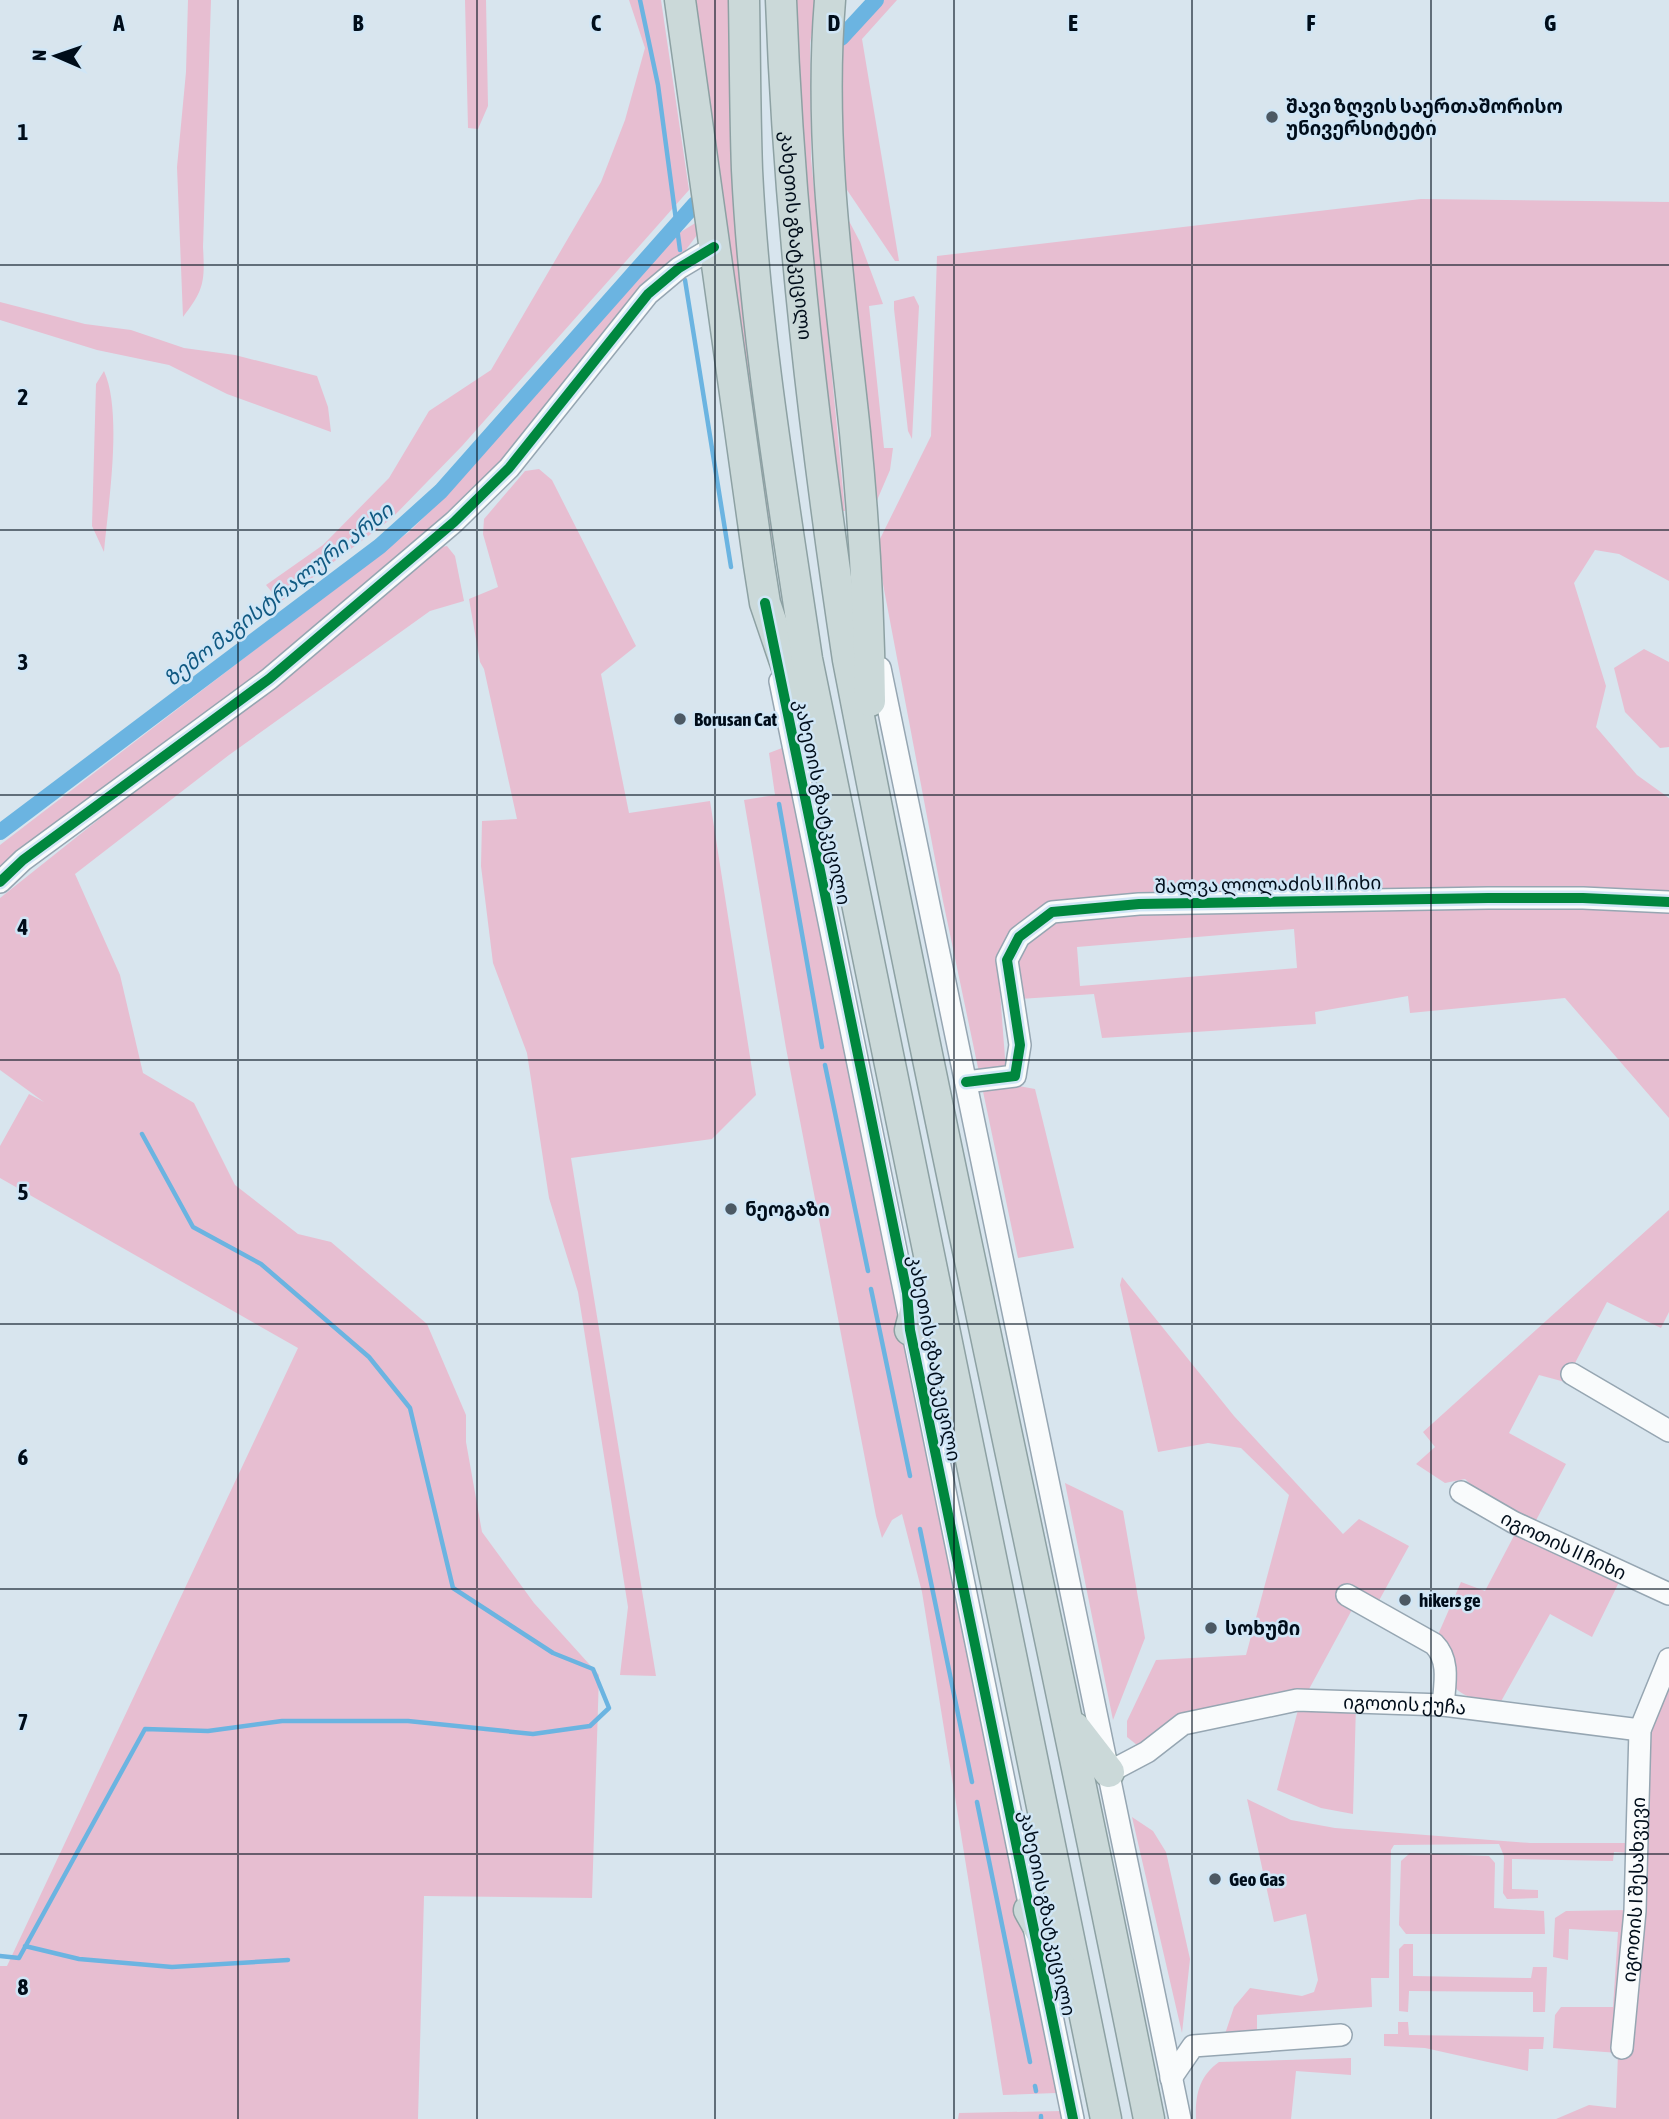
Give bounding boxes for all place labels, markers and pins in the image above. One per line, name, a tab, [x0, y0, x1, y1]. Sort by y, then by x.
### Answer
place label: შავი ზღვის საერთაშორისო უნივერსიტეტი	[1286, 95, 1563, 140]
marker: შავი ზღვის საერთაშორისო უნივერსიტეტი	[1264, 109, 1280, 125]
place label: Borusan Cat	[694, 708, 777, 730]
marker: Borusan Cat	[672, 711, 688, 727]
place label: ნეოგაზი	[745, 1198, 830, 1221]
marker: ნეოგაზი	[723, 1201, 739, 1217]
place label: hikers ge	[1419, 1589, 1481, 1611]
marker: hikers ge	[1397, 1592, 1413, 1608]
place label: სოხუმი	[1225, 1617, 1300, 1640]
marker: სოხუმი	[1203, 1620, 1219, 1636]
place label: Geo Gas	[1229, 1868, 1285, 1890]
marker: Geo Gas	[1207, 1871, 1223, 1887]

